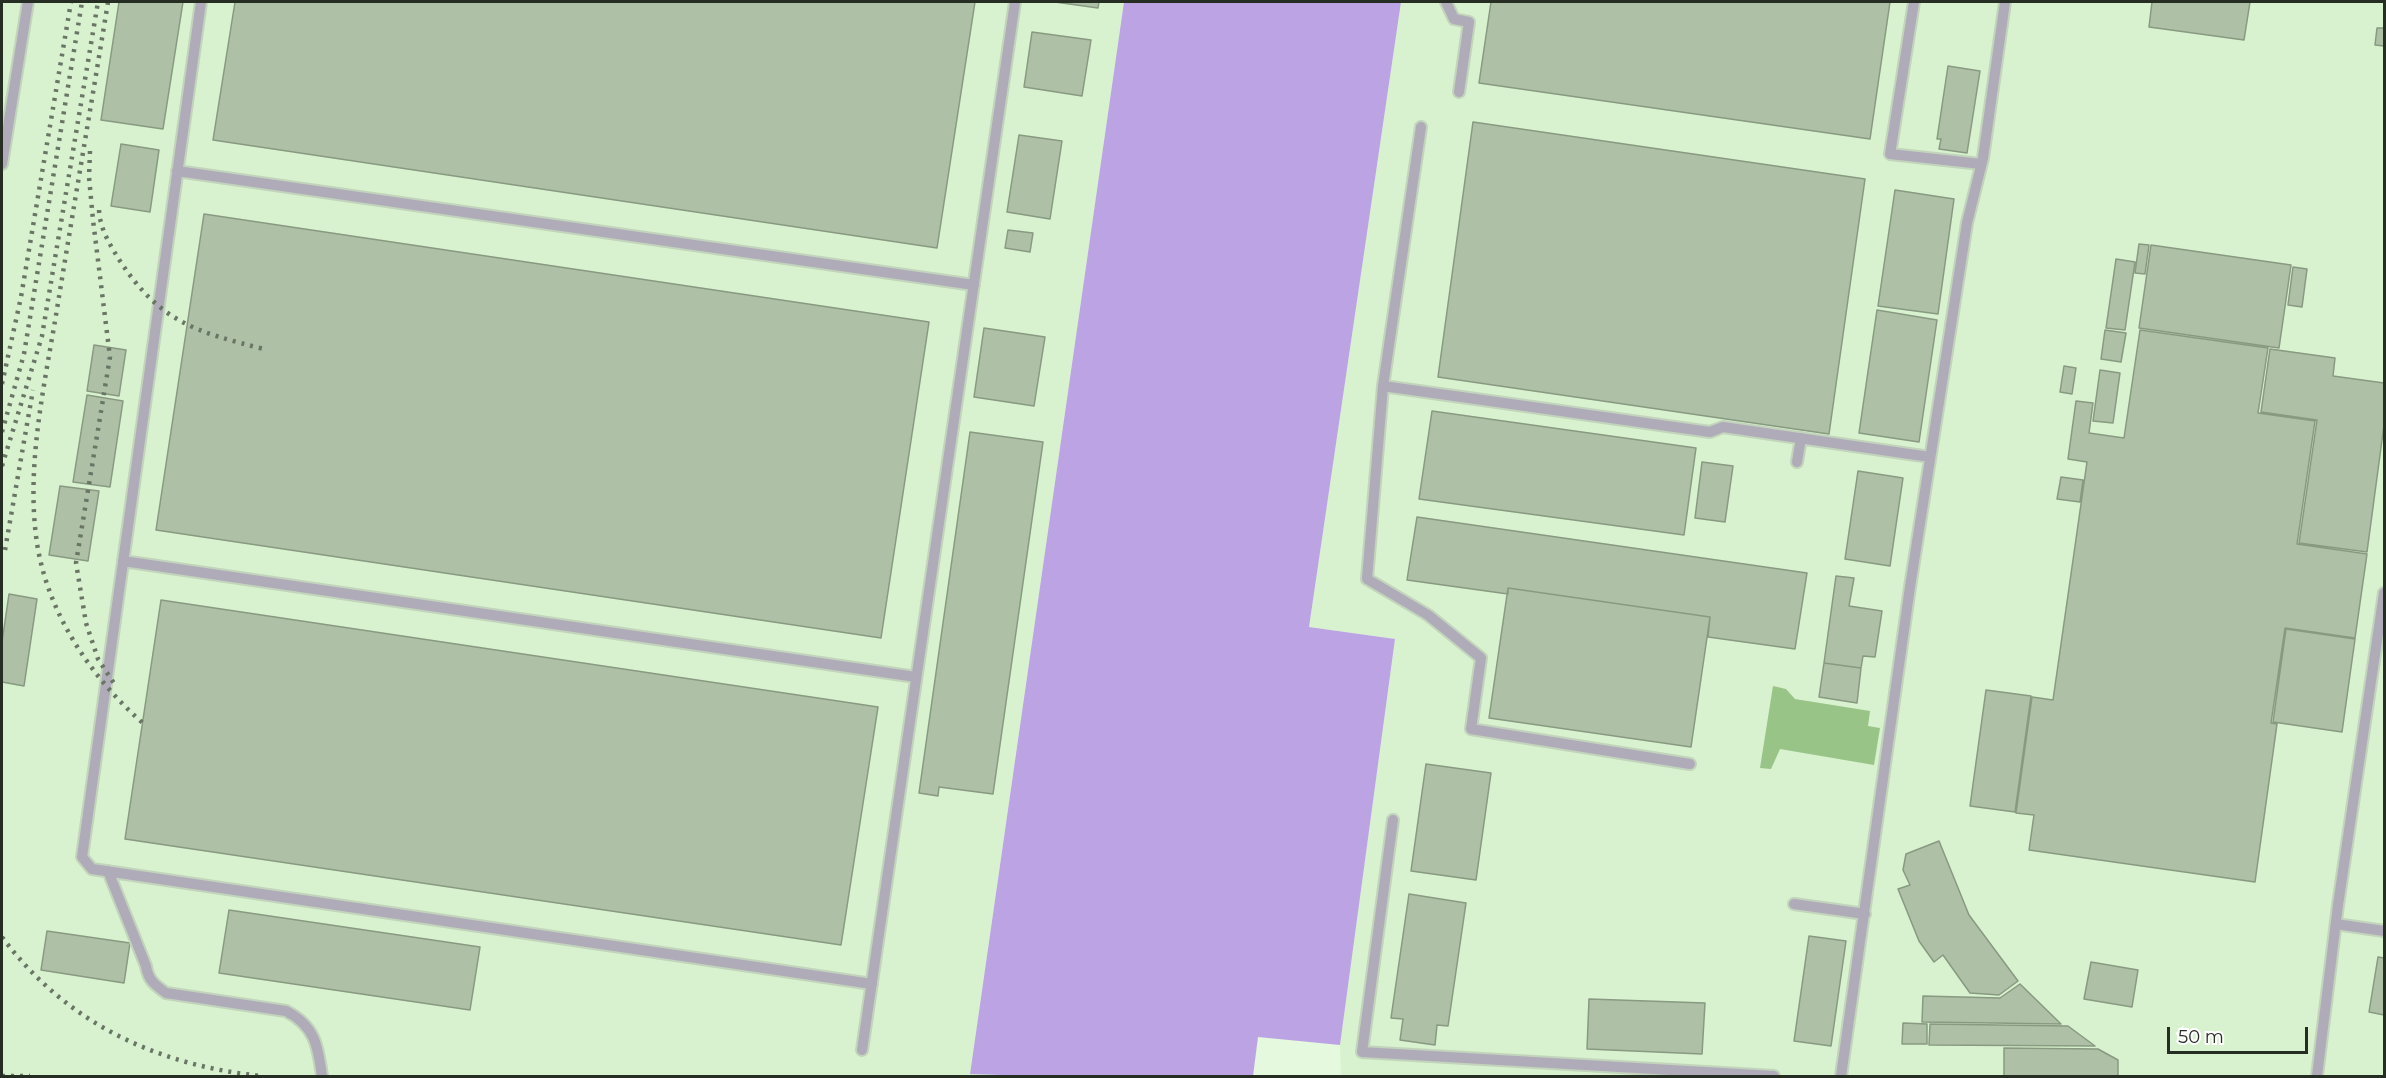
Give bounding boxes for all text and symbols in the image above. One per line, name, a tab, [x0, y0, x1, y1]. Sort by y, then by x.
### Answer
scale bar	[2170, 1015, 2311, 1053]
text: 50 m	[2178, 1026, 2224, 1048]

